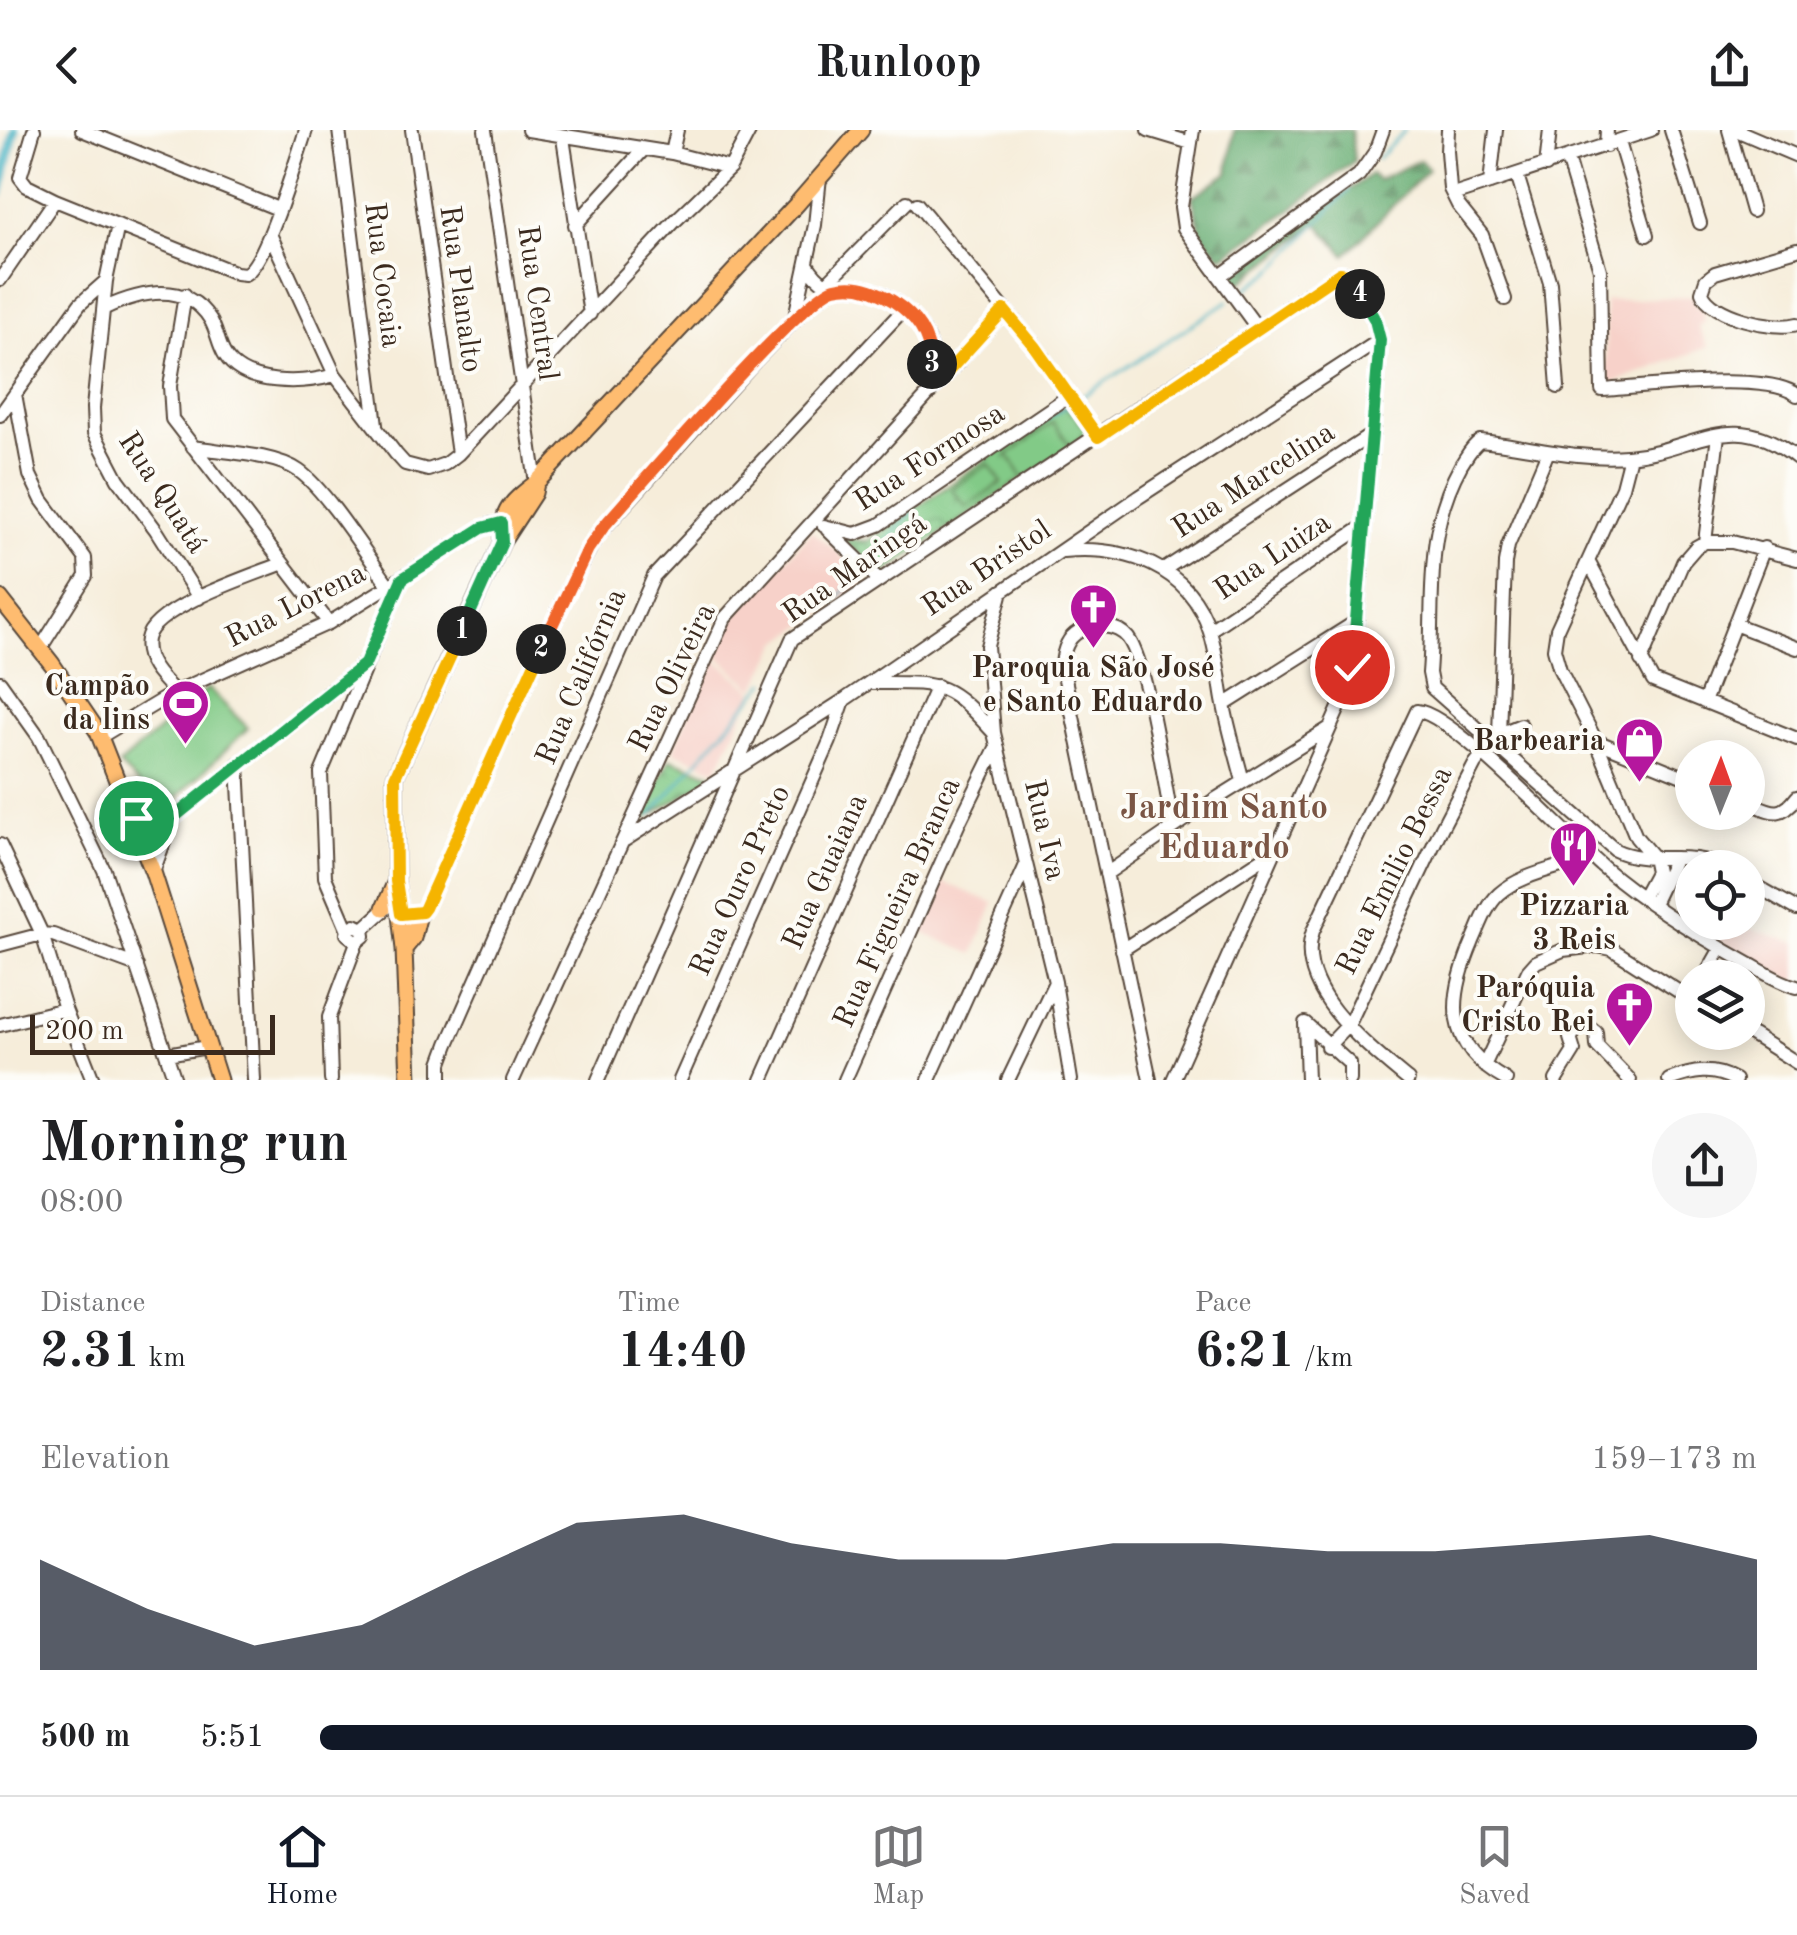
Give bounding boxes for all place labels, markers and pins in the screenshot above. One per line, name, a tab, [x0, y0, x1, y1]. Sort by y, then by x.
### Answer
pin: 4	[1335, 269, 1385, 319]
pin: 3	[907, 339, 957, 389]
church icon: Paroquia São José e Santo Eduardo	[1067, 582, 1119, 650]
pin: 1	[437, 606, 487, 656]
pin: 2	[516, 624, 566, 674]
pin	[1310, 625, 1395, 710]
place label: Paroquia São José e Santo Eduardo	[971, 654, 1215, 718]
place label: Campão da lins	[44, 672, 150, 736]
sports icon: Campão da lins	[159, 678, 211, 746]
shop icon: Barbearia	[1614, 716, 1666, 784]
place label: Barbearia	[1473, 727, 1605, 757]
pin	[94, 776, 179, 861]
restaurant icon: Pizzaria 3 Reis	[1548, 820, 1600, 888]
place label: Pizzaria 3 Reis	[1519, 892, 1629, 956]
place label: Paróquia Cristo Rei	[1461, 974, 1595, 1038]
church icon: Paróquia Cristo Rei	[1604, 980, 1656, 1048]

